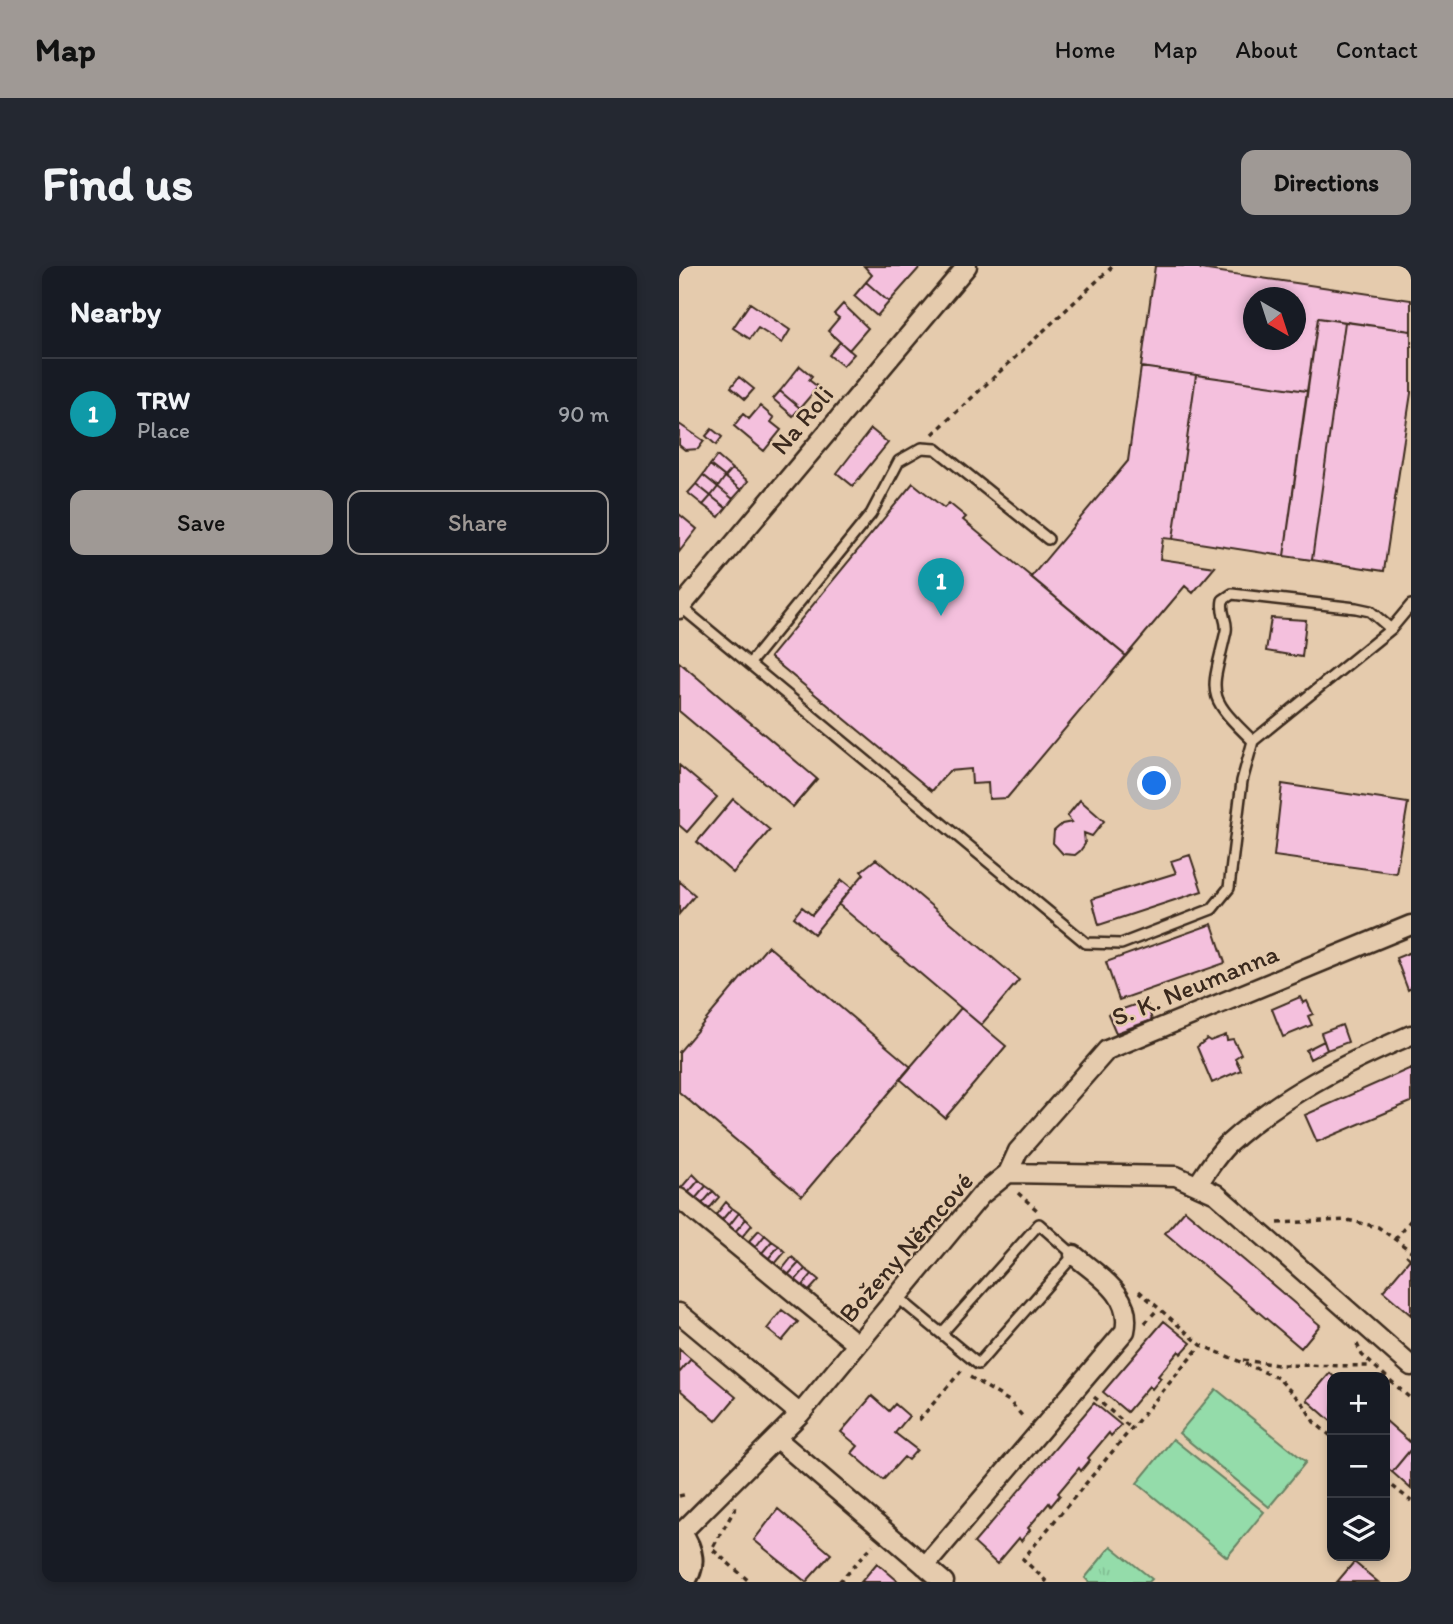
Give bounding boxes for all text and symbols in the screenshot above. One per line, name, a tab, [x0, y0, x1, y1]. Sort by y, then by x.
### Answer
text: Map	[35, 30, 96, 69]
text: Home	[1055, 35, 1115, 64]
text: Map	[1153, 35, 1197, 64]
text: About	[1235, 35, 1298, 64]
text: Contact	[1336, 35, 1418, 64]
button: Directions	[1241, 150, 1411, 215]
text: Find us	[42, 153, 193, 212]
north arrow	[1243, 287, 1306, 350]
text: Nearby	[70, 293, 161, 330]
street label: Na Roli	[764, 379, 840, 461]
text: TRW	[137, 384, 190, 416]
text: 1	[88, 400, 98, 428]
text: 90 m	[558, 400, 609, 428]
text: Place	[137, 416, 190, 444]
button: Save	[70, 490, 333, 555]
button: Share	[347, 490, 609, 555]
pin: 1	[918, 558, 964, 616]
your location	[1137, 766, 1171, 800]
street label: S. K. Neumanna	[1107, 937, 1283, 1033]
street label: Boženy Němcové	[832, 1165, 980, 1329]
map controls	[1327, 1372, 1390, 1561]
button: +	[1327, 1372, 1390, 1435]
button: −	[1327, 1435, 1390, 1498]
button: layers	[1327, 1498, 1390, 1561]

